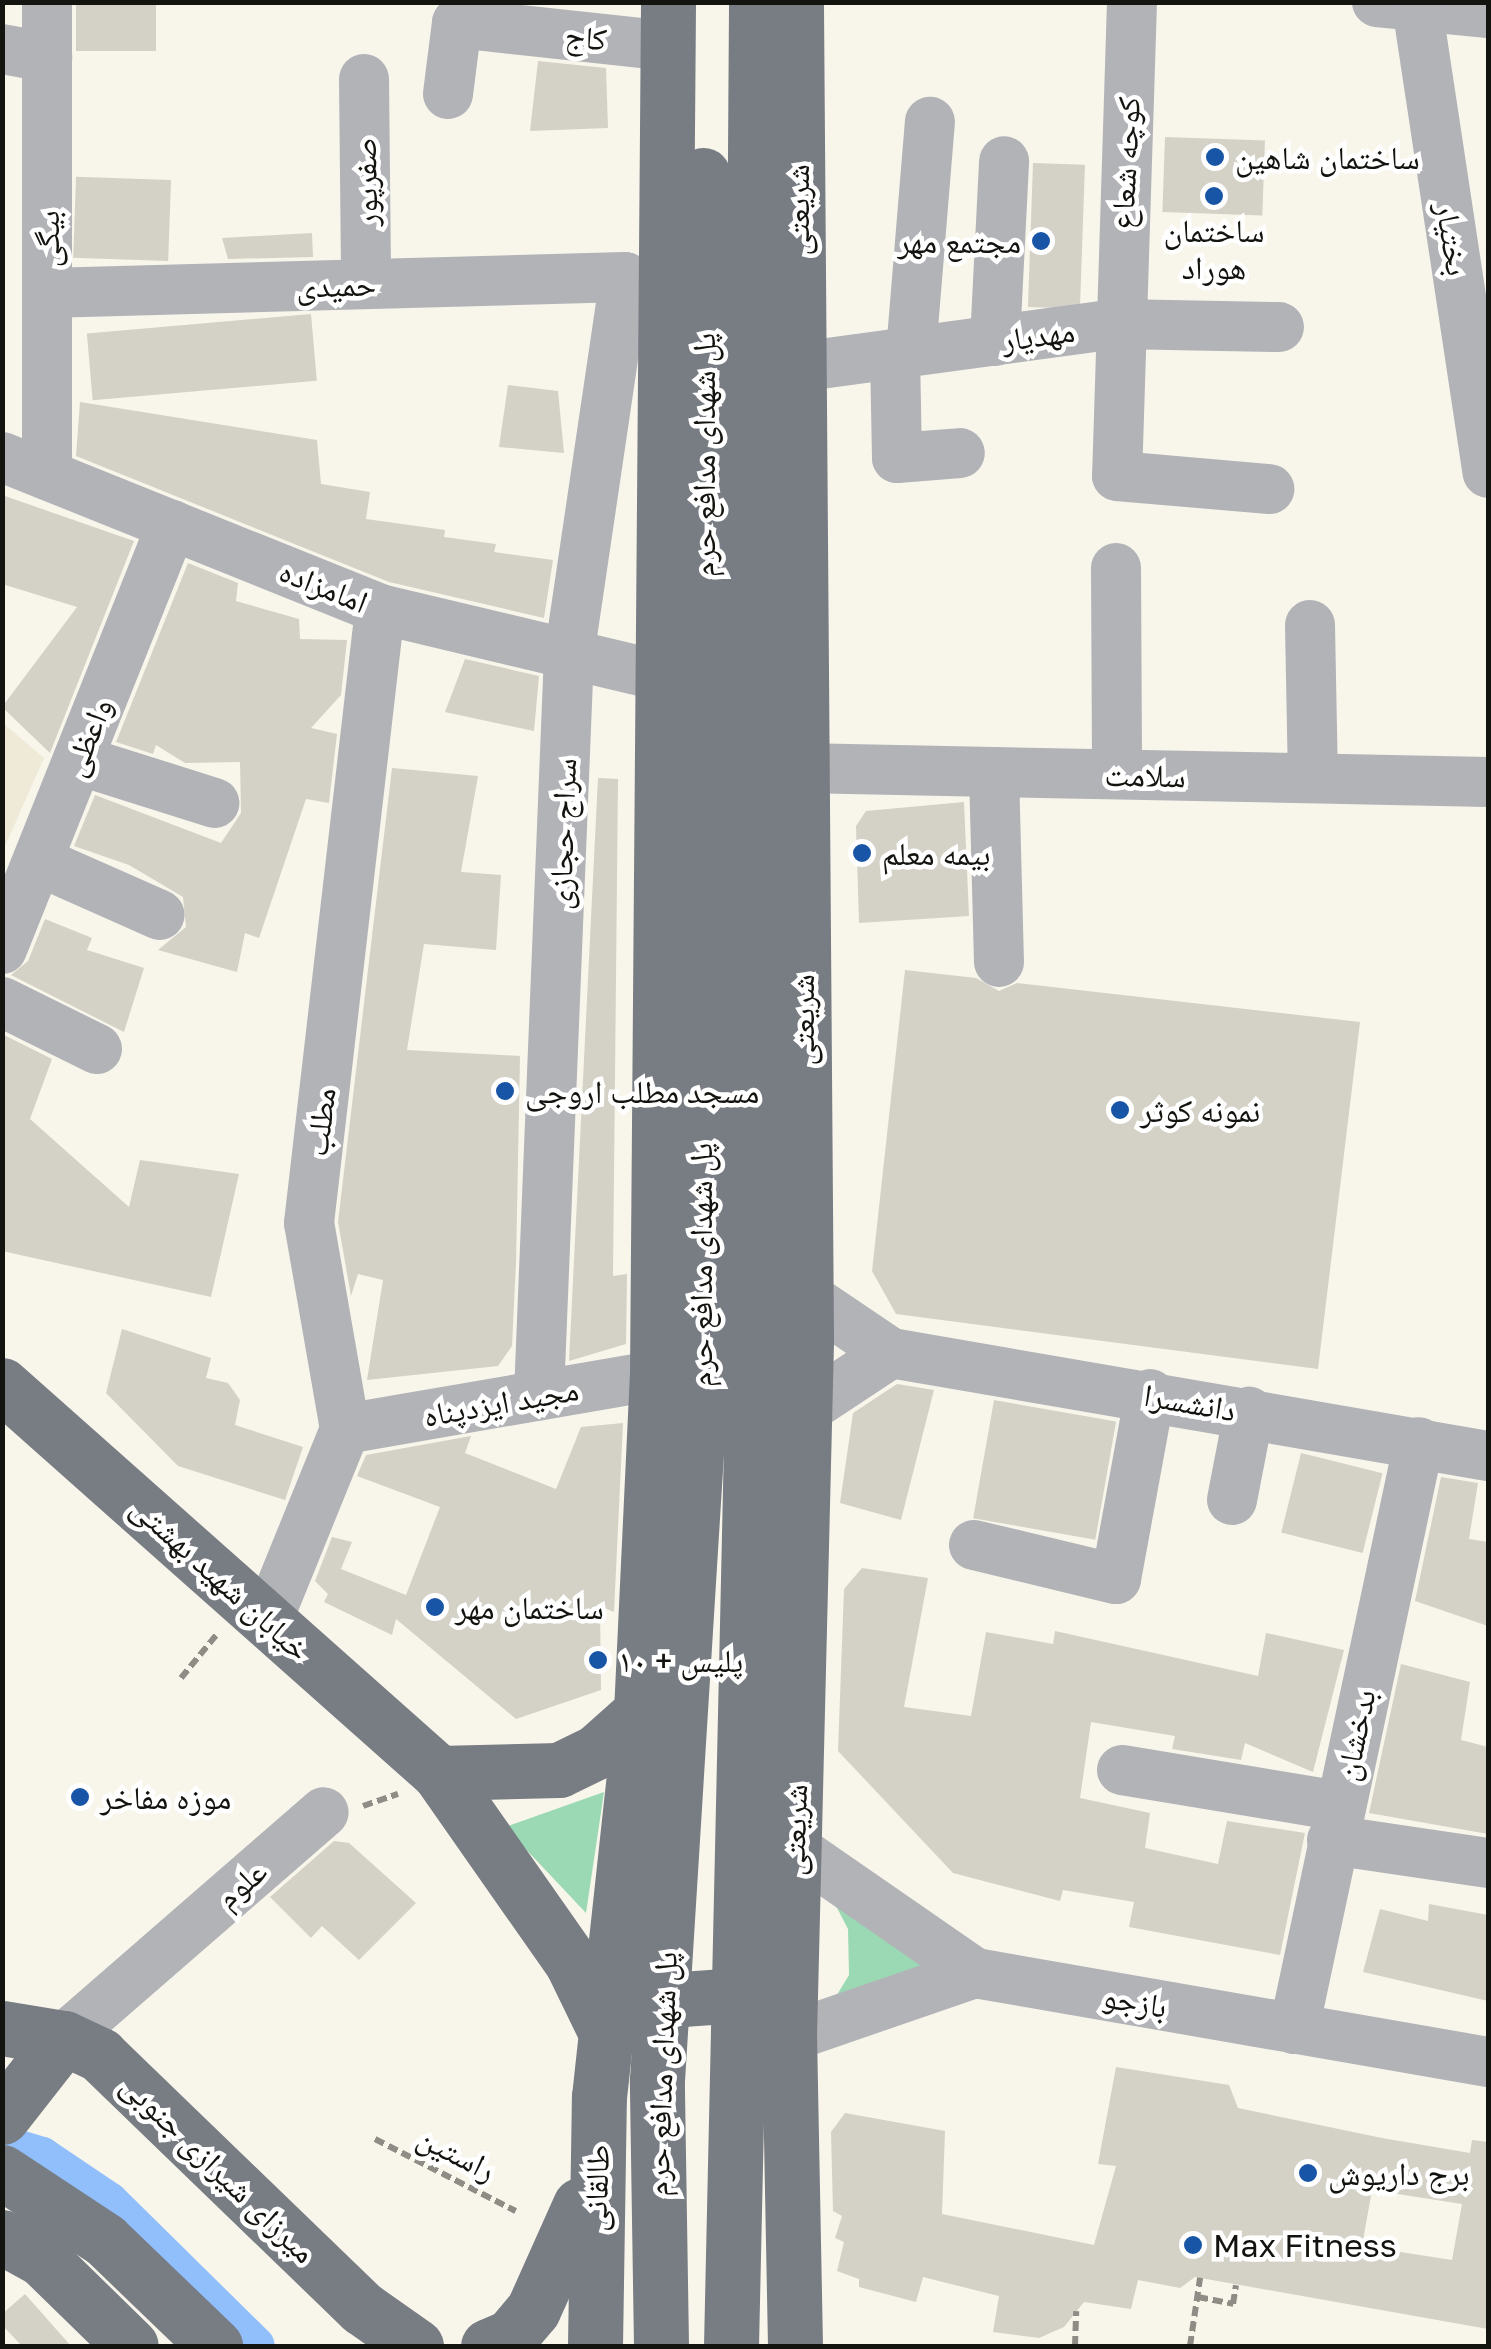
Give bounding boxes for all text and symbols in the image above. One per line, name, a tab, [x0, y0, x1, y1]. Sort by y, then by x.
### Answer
street label: کاج	[563, 16, 609, 58]
street label: کوچه شعاع	[1102, 96, 1148, 230]
street label: صفرپور	[345, 137, 385, 227]
place label: ساختمان شاهین	[1235, 138, 1420, 176]
marker: ساختمان شاهین	[1204, 146, 1226, 168]
street label: شریعتی	[778, 164, 816, 256]
marker: ساختمان هوراد	[1203, 185, 1225, 207]
street label: بختیار	[1428, 200, 1478, 278]
street label: بیگی	[28, 211, 66, 267]
place label: ساختمان هوراد	[1163, 212, 1265, 287]
place label: مجتمع مهر	[897, 222, 1021, 260]
marker: مجتمع مهر	[1030, 230, 1052, 252]
street label: حمیدی	[295, 264, 377, 306]
street label: مهدیار	[999, 311, 1077, 359]
street label: پل شهدای مدافع حرم	[684, 333, 722, 577]
street label: امامزاده	[274, 551, 374, 621]
street label: واعظی	[54, 692, 120, 782]
street label: سلامت	[1104, 755, 1186, 795]
street label: سراج حجازی	[540, 757, 584, 911]
place label: بیمه معلم	[882, 834, 991, 872]
marker: بیمه معلم	[851, 842, 873, 864]
street label: شریعتی	[783, 974, 821, 1066]
place label: مسجد مطلب اروجی	[525, 1072, 759, 1110]
marker: مسجد مطلب اروجی	[494, 1080, 516, 1102]
street label: مطلب	[297, 1086, 343, 1158]
place label: نمونه کوثر	[1140, 1091, 1260, 1129]
marker: نمونه کوثر	[1109, 1099, 1131, 1121]
street label: پل شهدای مدافع حرم	[681, 1143, 719, 1387]
street label: مجید ایزدپناه	[420, 1369, 582, 1435]
street label: دانشسرا	[1141, 1375, 1239, 1429]
street label: خیابان شهید بهشتی	[124, 1488, 318, 1668]
place label: ساختمان مهر	[455, 1588, 604, 1626]
marker: ساختمان مهر	[424, 1596, 446, 1618]
place label: پلیس + ۱۰	[618, 1641, 743, 1679]
marker: پلیس + ۱۰	[587, 1649, 609, 1671]
street label: بدخشان	[1327, 1686, 1383, 1784]
place label: موزه مفاخر	[100, 1778, 231, 1816]
street label: شریعتی	[773, 1784, 815, 1876]
marker: موزه مفاخر	[69, 1786, 91, 1808]
street label: علوم	[208, 1852, 274, 1916]
street label: پل شهدای مدافع حرم	[638, 1951, 684, 2197]
street label: بازجو	[1100, 1976, 1170, 2026]
street label: میرزای شیرازی جنوبی	[114, 2065, 324, 2271]
street label: راستین	[411, 2117, 503, 2189]
street label: طالقانی	[575, 2144, 617, 2232]
place label: برج داریوش	[1328, 2154, 1470, 2192]
marker: برج داریوش	[1297, 2162, 1319, 2184]
place label: Max Fitness	[1213, 2226, 1397, 2264]
marker: Max Fitness	[1182, 2234, 1204, 2256]

